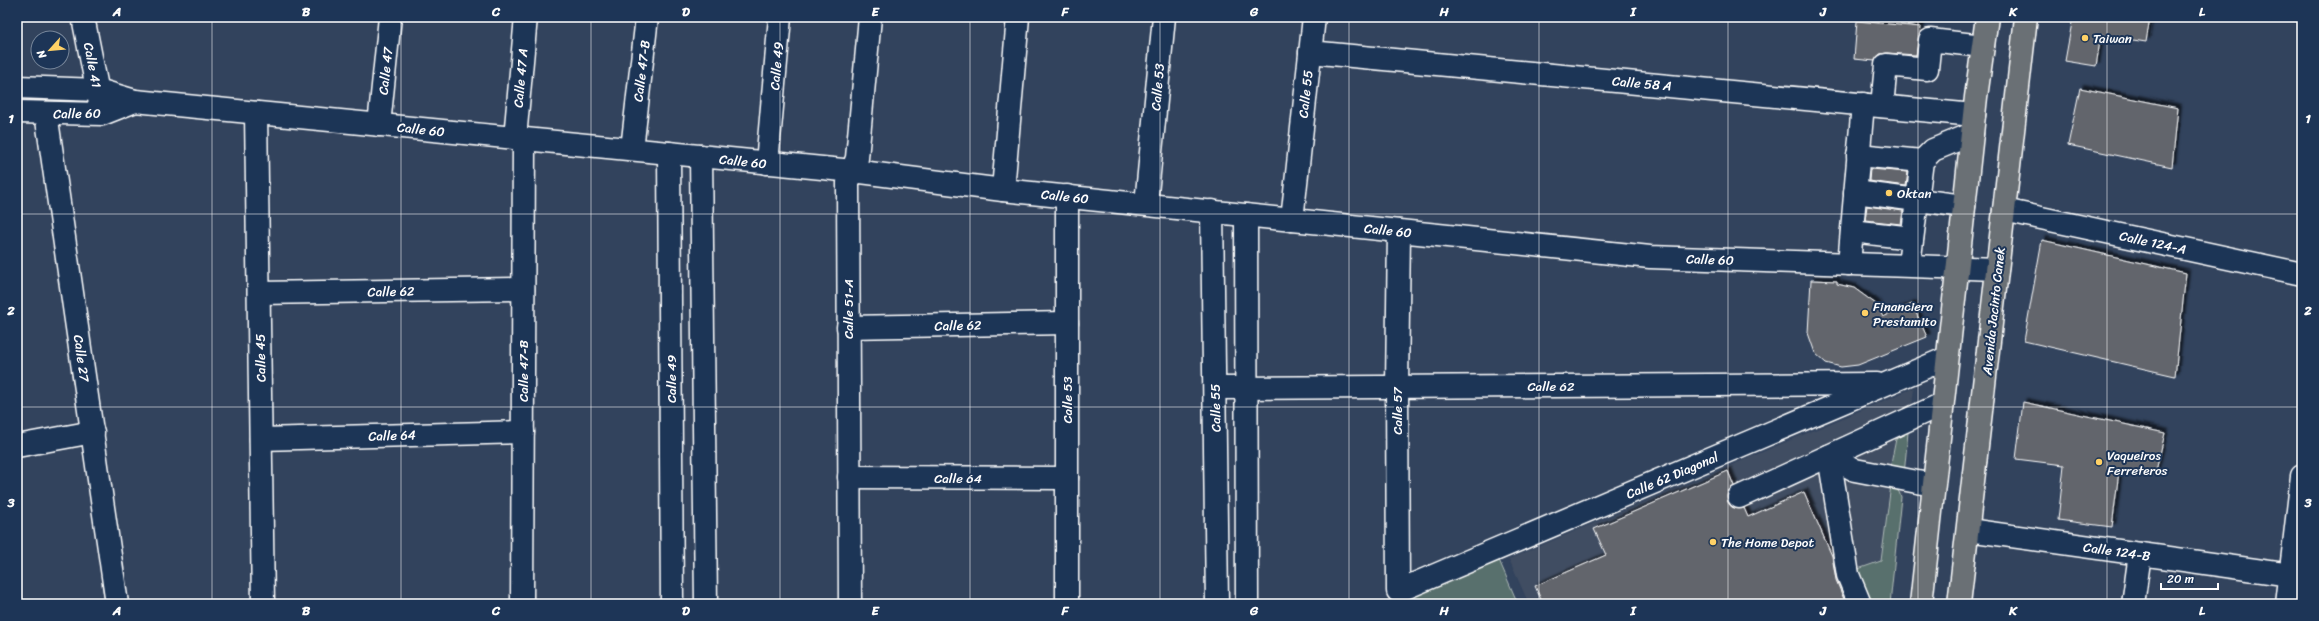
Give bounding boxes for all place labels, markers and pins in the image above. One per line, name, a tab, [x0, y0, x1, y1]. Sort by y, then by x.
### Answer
place label: Taiwan	[2093, 27, 2132, 50]
marker: Taiwan	[2080, 33, 2090, 43]
place label: Oktan	[1897, 182, 1932, 205]
marker: Oktan	[1884, 188, 1894, 198]
place label: Financiera Prestamito	[1873, 295, 1937, 333]
marker: Financiera Prestamito	[1860, 308, 1870, 318]
place label: Vaqueiros Ferreteros	[2107, 444, 2168, 482]
marker: Vaqueiros Ferreteros	[2094, 457, 2104, 467]
place label: The Home Depot	[1721, 531, 1814, 554]
marker: The Home Depot	[1708, 537, 1718, 547]

